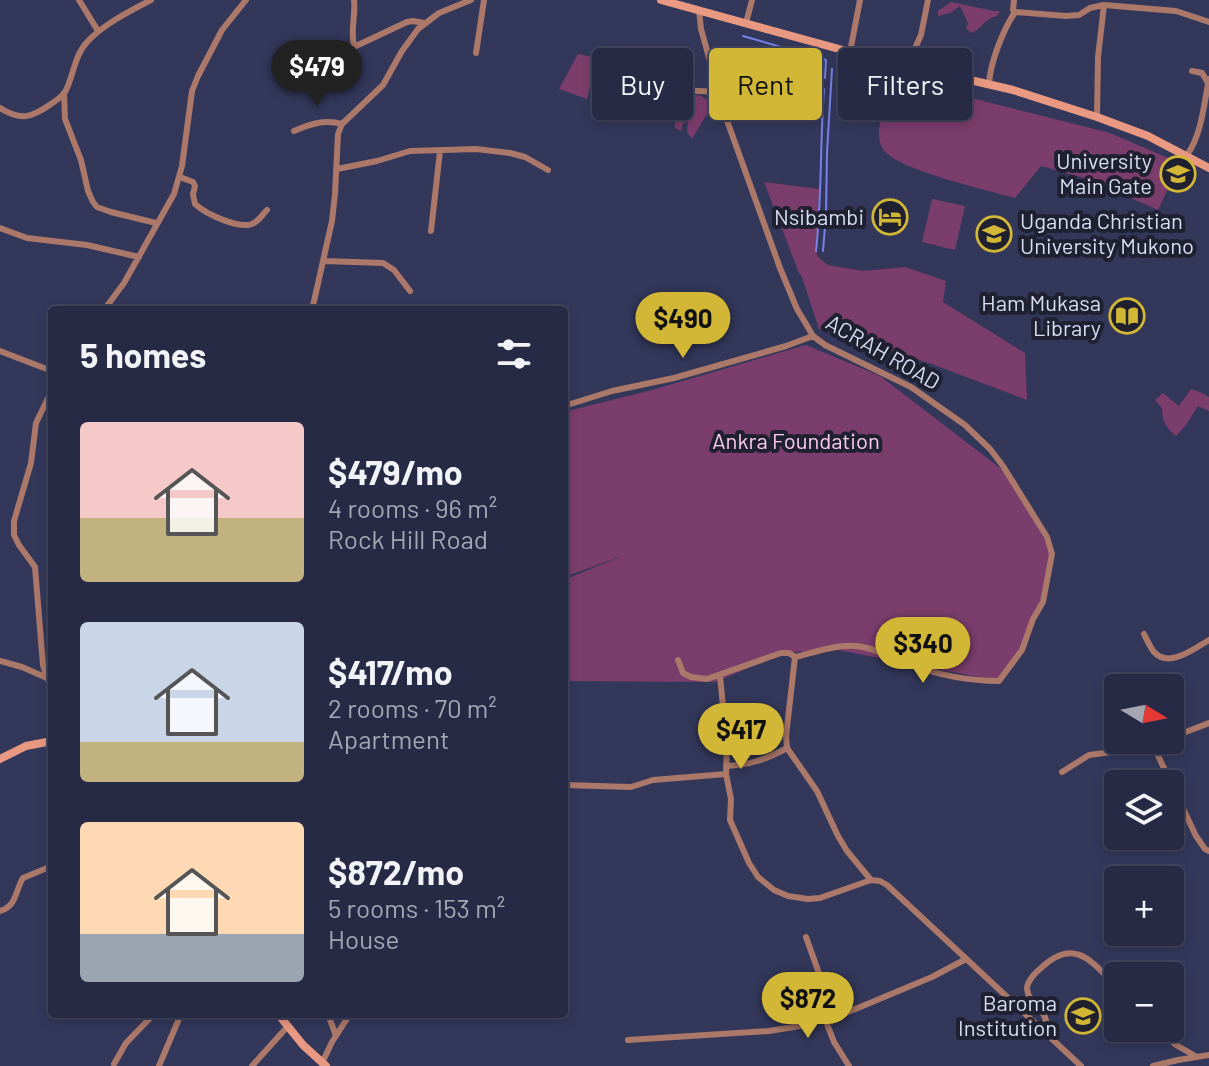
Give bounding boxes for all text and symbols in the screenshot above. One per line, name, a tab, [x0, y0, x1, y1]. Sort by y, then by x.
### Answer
pin: $479	[270, 40, 364, 108]
chip: Buy	[592, 48, 693, 120]
chip: Rent	[709, 48, 822, 120]
chip: Filters	[838, 48, 972, 120]
text: $479	[289, 50, 345, 81]
place label: University Main Gate	[1056, 147, 1152, 198]
school or university icon: University Main Gate	[1159, 155, 1197, 193]
hotel icon: Nsibambi	[871, 198, 909, 236]
place label: Nsibambi	[774, 203, 864, 229]
place label: Uganda Christian University Mukono	[1020, 207, 1194, 258]
school or university icon: Uganda Christian University Mukono	[975, 215, 1013, 253]
place label: Ham Mukasa Library	[981, 289, 1101, 340]
pin: $490	[636, 292, 730, 360]
library icon: Ham Mukasa Library	[1108, 297, 1146, 335]
text: $490	[653, 302, 713, 333]
street label: ACRAH ROAD	[822, 308, 945, 394]
icon: filters	[492, 332, 536, 376]
text: 5 homes	[80, 334, 206, 375]
park label: Ankra Foundation	[712, 427, 880, 453]
text: $479/mo	[328, 451, 463, 492]
icon: home	[144, 454, 240, 550]
text: 4 rooms · 96 m²	[328, 492, 497, 523]
text: Rock Hill Road	[328, 523, 488, 554]
pin: $340	[876, 617, 970, 685]
text: $340	[893, 627, 953, 658]
text: $417/mo	[328, 651, 453, 692]
icon: home	[144, 654, 240, 750]
north arrow	[1104, 674, 1184, 754]
map controls	[1104, 674, 1184, 1042]
text: 2 rooms · 70 m²	[328, 692, 497, 723]
pin: $417	[694, 703, 788, 771]
text: $417	[716, 713, 766, 744]
text: Apartment	[328, 723, 449, 754]
button: layers	[1104, 770, 1184, 850]
text: $872/mo	[328, 851, 464, 892]
icon: home	[144, 854, 240, 950]
button: +	[1104, 866, 1184, 946]
text: 5 rooms · 153 m²	[328, 892, 505, 923]
text: House	[328, 923, 399, 954]
button: −	[1104, 962, 1184, 1042]
pin: $872	[761, 972, 855, 1040]
text: $872	[780, 982, 836, 1013]
place label: Baroma Institution	[958, 989, 1057, 1040]
school or university icon: Baroma Institution	[1064, 997, 1102, 1035]

